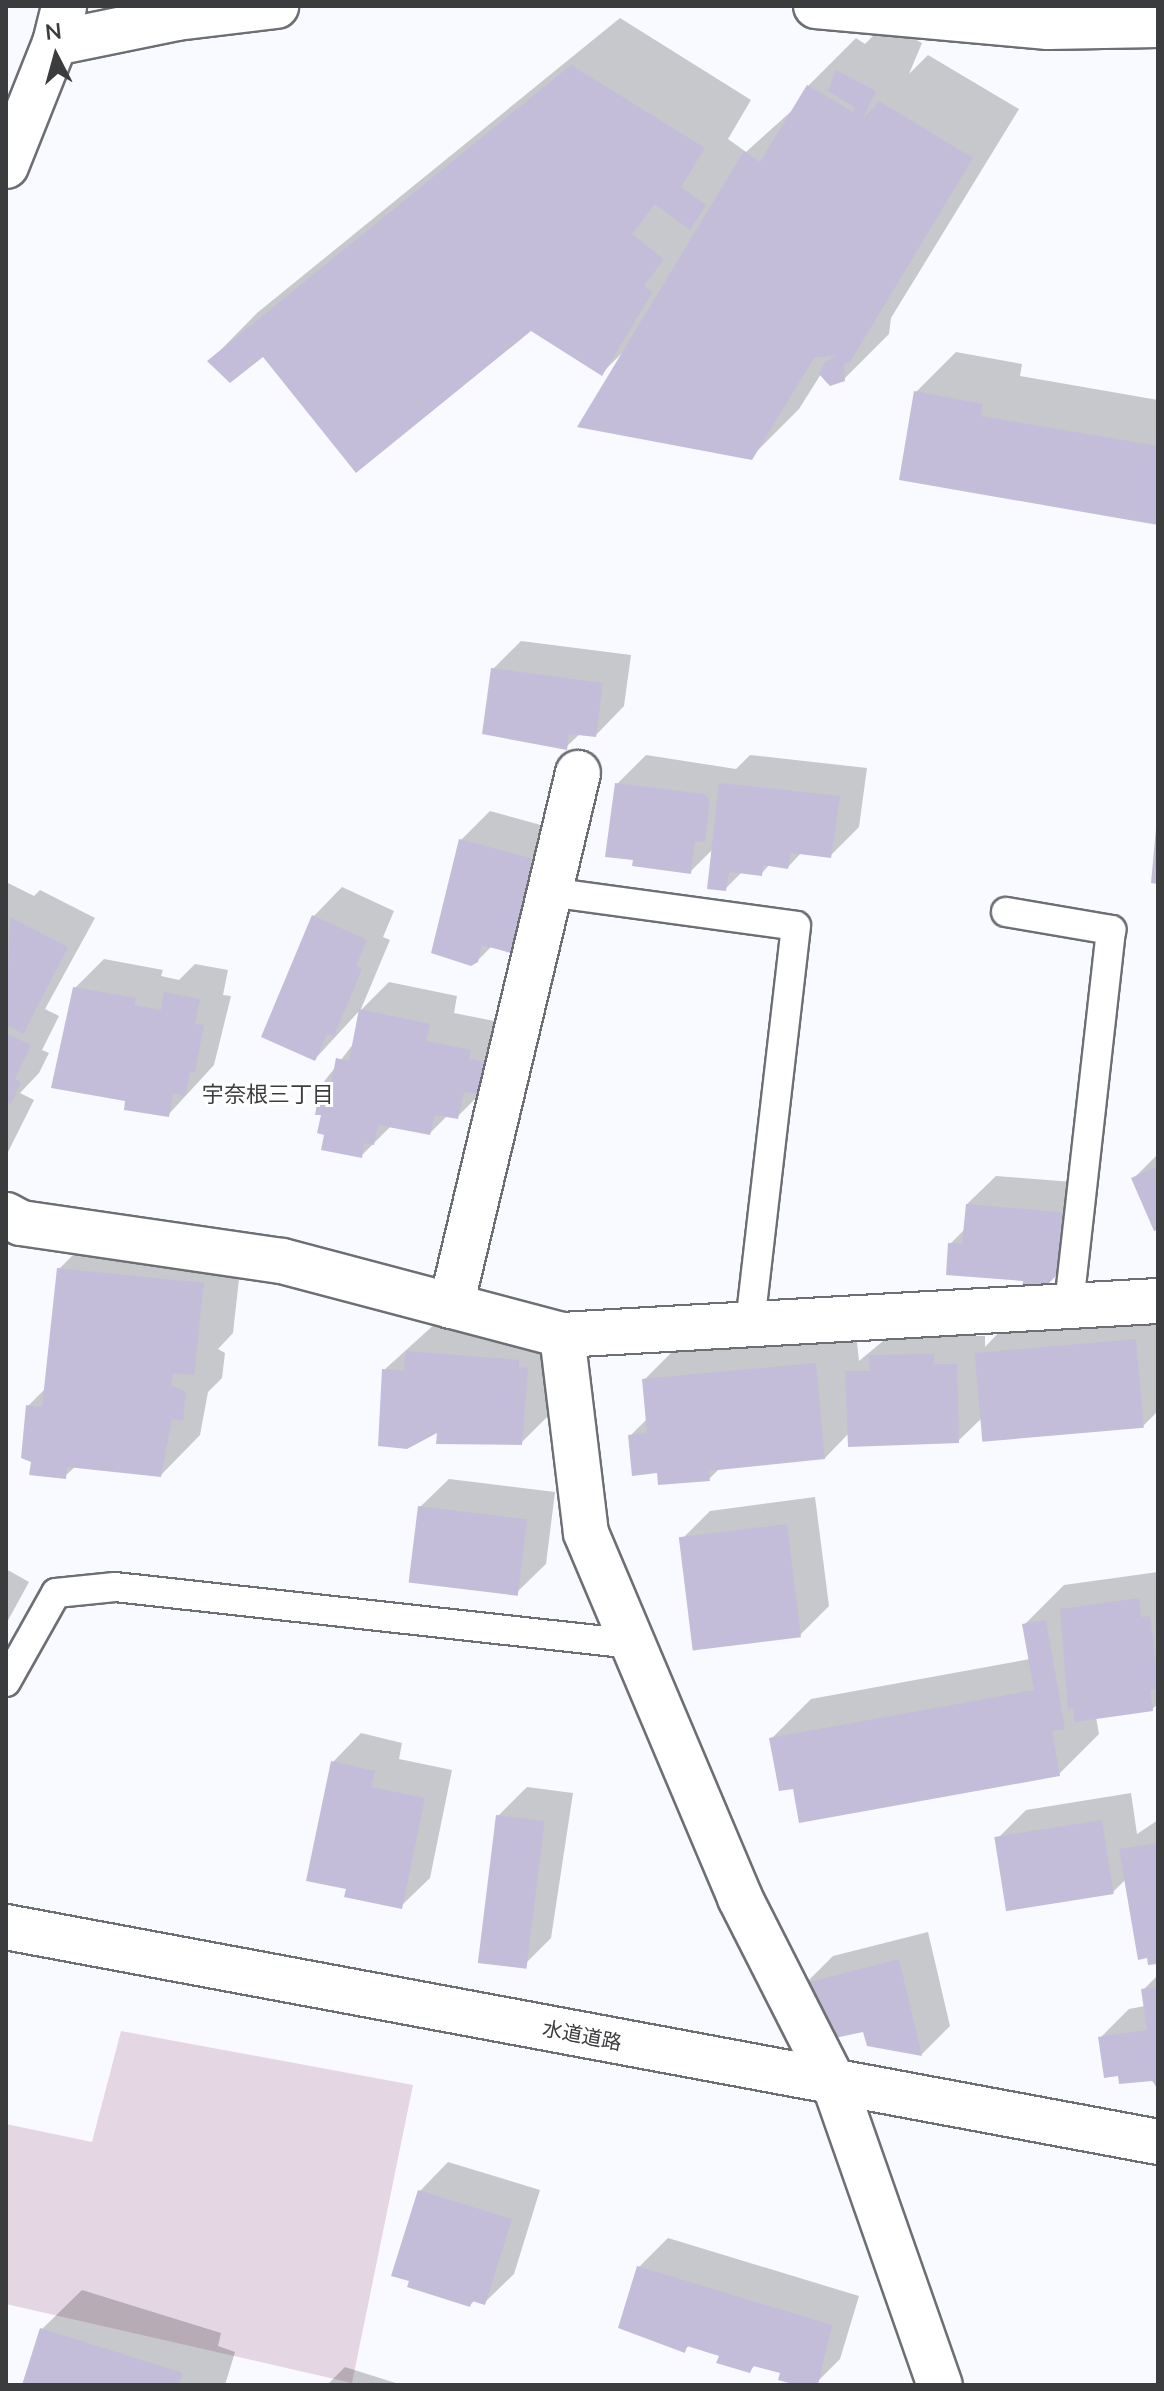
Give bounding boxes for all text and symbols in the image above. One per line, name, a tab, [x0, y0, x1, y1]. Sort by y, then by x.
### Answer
north arrow	[16, 16, 96, 96]
text: N	[44, 16, 63, 48]
district label: 宇奈根三丁目	[202, 1083, 334, 1109]
street label: 水道道路	[540, 2017, 624, 2055]

